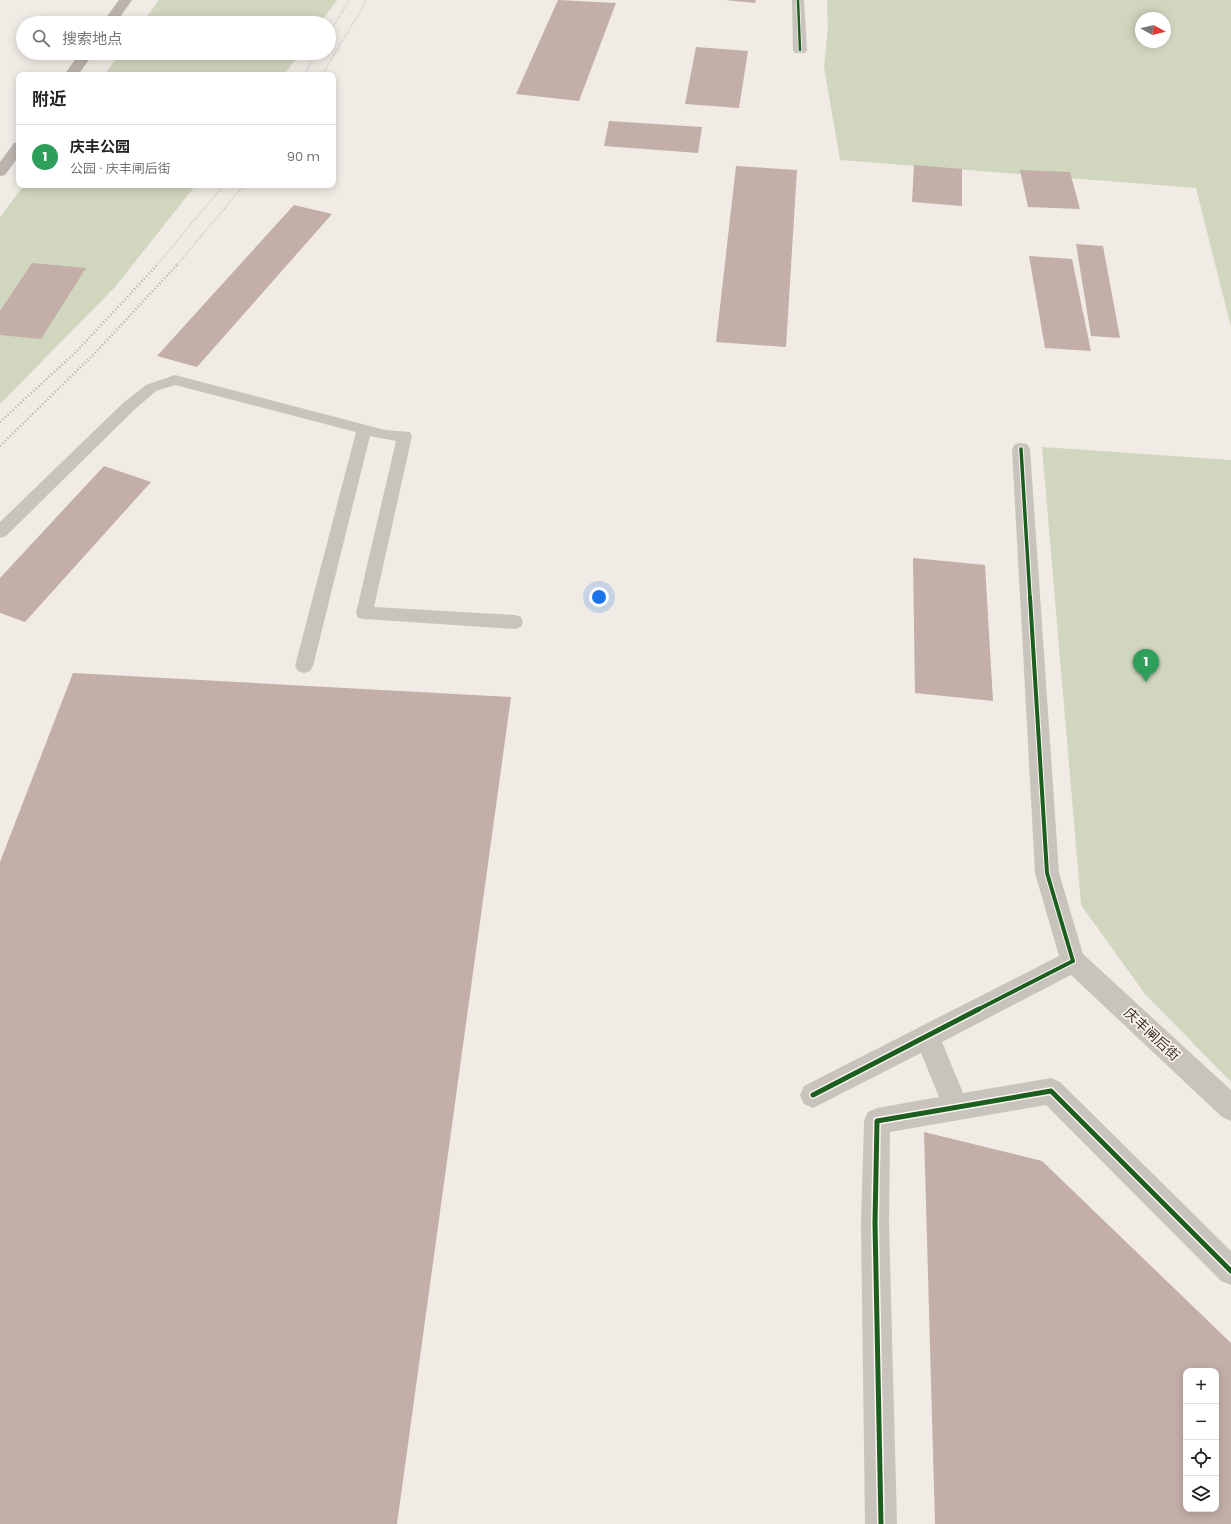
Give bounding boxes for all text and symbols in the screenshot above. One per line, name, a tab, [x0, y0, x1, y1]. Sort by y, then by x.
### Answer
north arrow	[1135, 12, 1171, 48]
search box	[16, 16, 336, 60]
icon: search	[30, 27, 52, 49]
text: 搜索地点	[62, 28, 122, 49]
text: 附近	[32, 87, 66, 111]
text: 庆丰公园	[70, 136, 130, 157]
text: 1	[43, 147, 47, 166]
text: 90 m	[287, 147, 320, 166]
text: 公园 · 庆丰闸后街	[70, 159, 171, 178]
your location	[589, 587, 609, 607]
pin: 1	[1133, 649, 1159, 682]
street label: 庆丰闸后街	[1120, 1003, 1184, 1065]
map controls	[1183, 1368, 1219, 1512]
button: +	[1183, 1368, 1219, 1404]
button: −	[1183, 1404, 1219, 1440]
button: locate	[1183, 1440, 1219, 1476]
button: layers	[1183, 1476, 1219, 1512]

